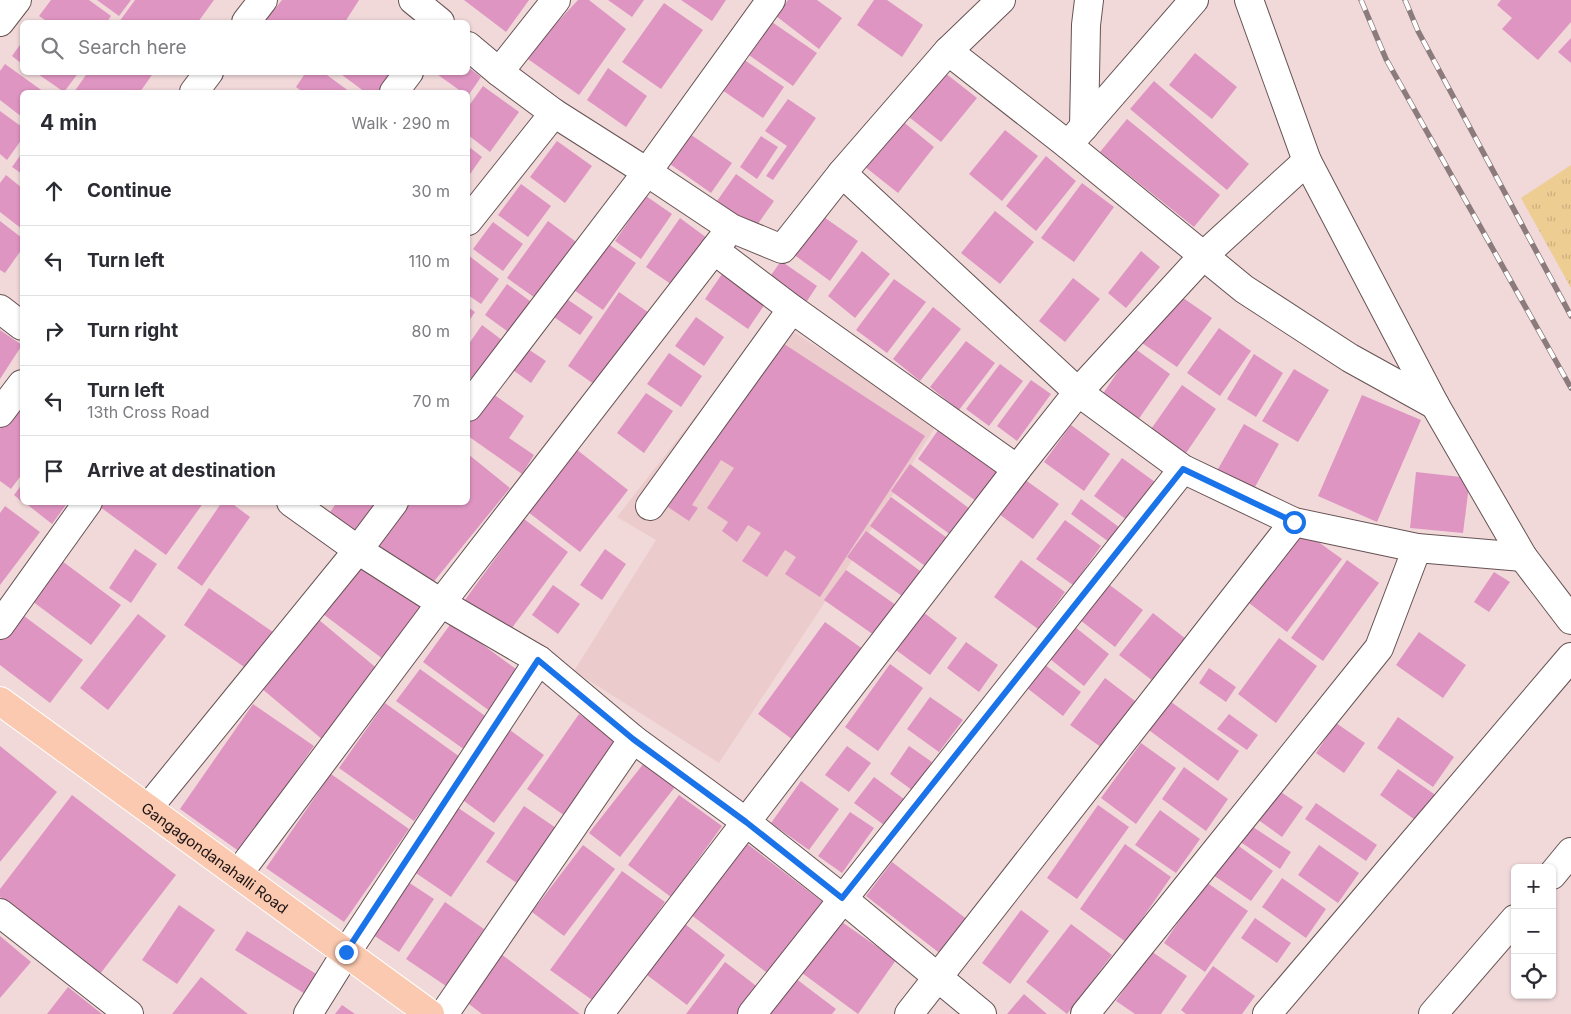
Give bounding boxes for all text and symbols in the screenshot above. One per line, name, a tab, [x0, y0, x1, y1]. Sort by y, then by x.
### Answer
search box	[20, 20, 470, 75]
icon: search	[38, 34, 66, 62]
text: Search here	[78, 36, 187, 59]
text: 4 min	[40, 110, 97, 135]
text: Walk · 290 m	[352, 113, 450, 133]
icon: ahead	[40, 177, 68, 205]
text: Continue	[87, 179, 172, 202]
text: 30 m	[412, 181, 450, 201]
icon: left	[40, 247, 68, 275]
text: Turn left	[87, 249, 165, 272]
text: 110 m	[408, 251, 450, 271]
icon: right	[40, 317, 68, 345]
text: Turn right	[87, 319, 178, 342]
text: 80 m	[411, 321, 450, 341]
text: Turn left	[87, 379, 165, 402]
icon: left	[40, 387, 68, 415]
text: 70 m	[413, 391, 450, 411]
text: 13th Cross Road	[87, 402, 210, 422]
icon: arrive	[40, 457, 68, 485]
text: Arrive at destination	[87, 459, 276, 482]
route start	[1283, 511, 1306, 534]
street label: Gangagondanahalli Road	[138, 798, 292, 917]
map controls	[1511, 864, 1556, 999]
button: +	[1511, 864, 1556, 909]
button: −	[1511, 909, 1556, 954]
route end	[335, 941, 358, 964]
button: locate	[1511, 954, 1556, 999]

